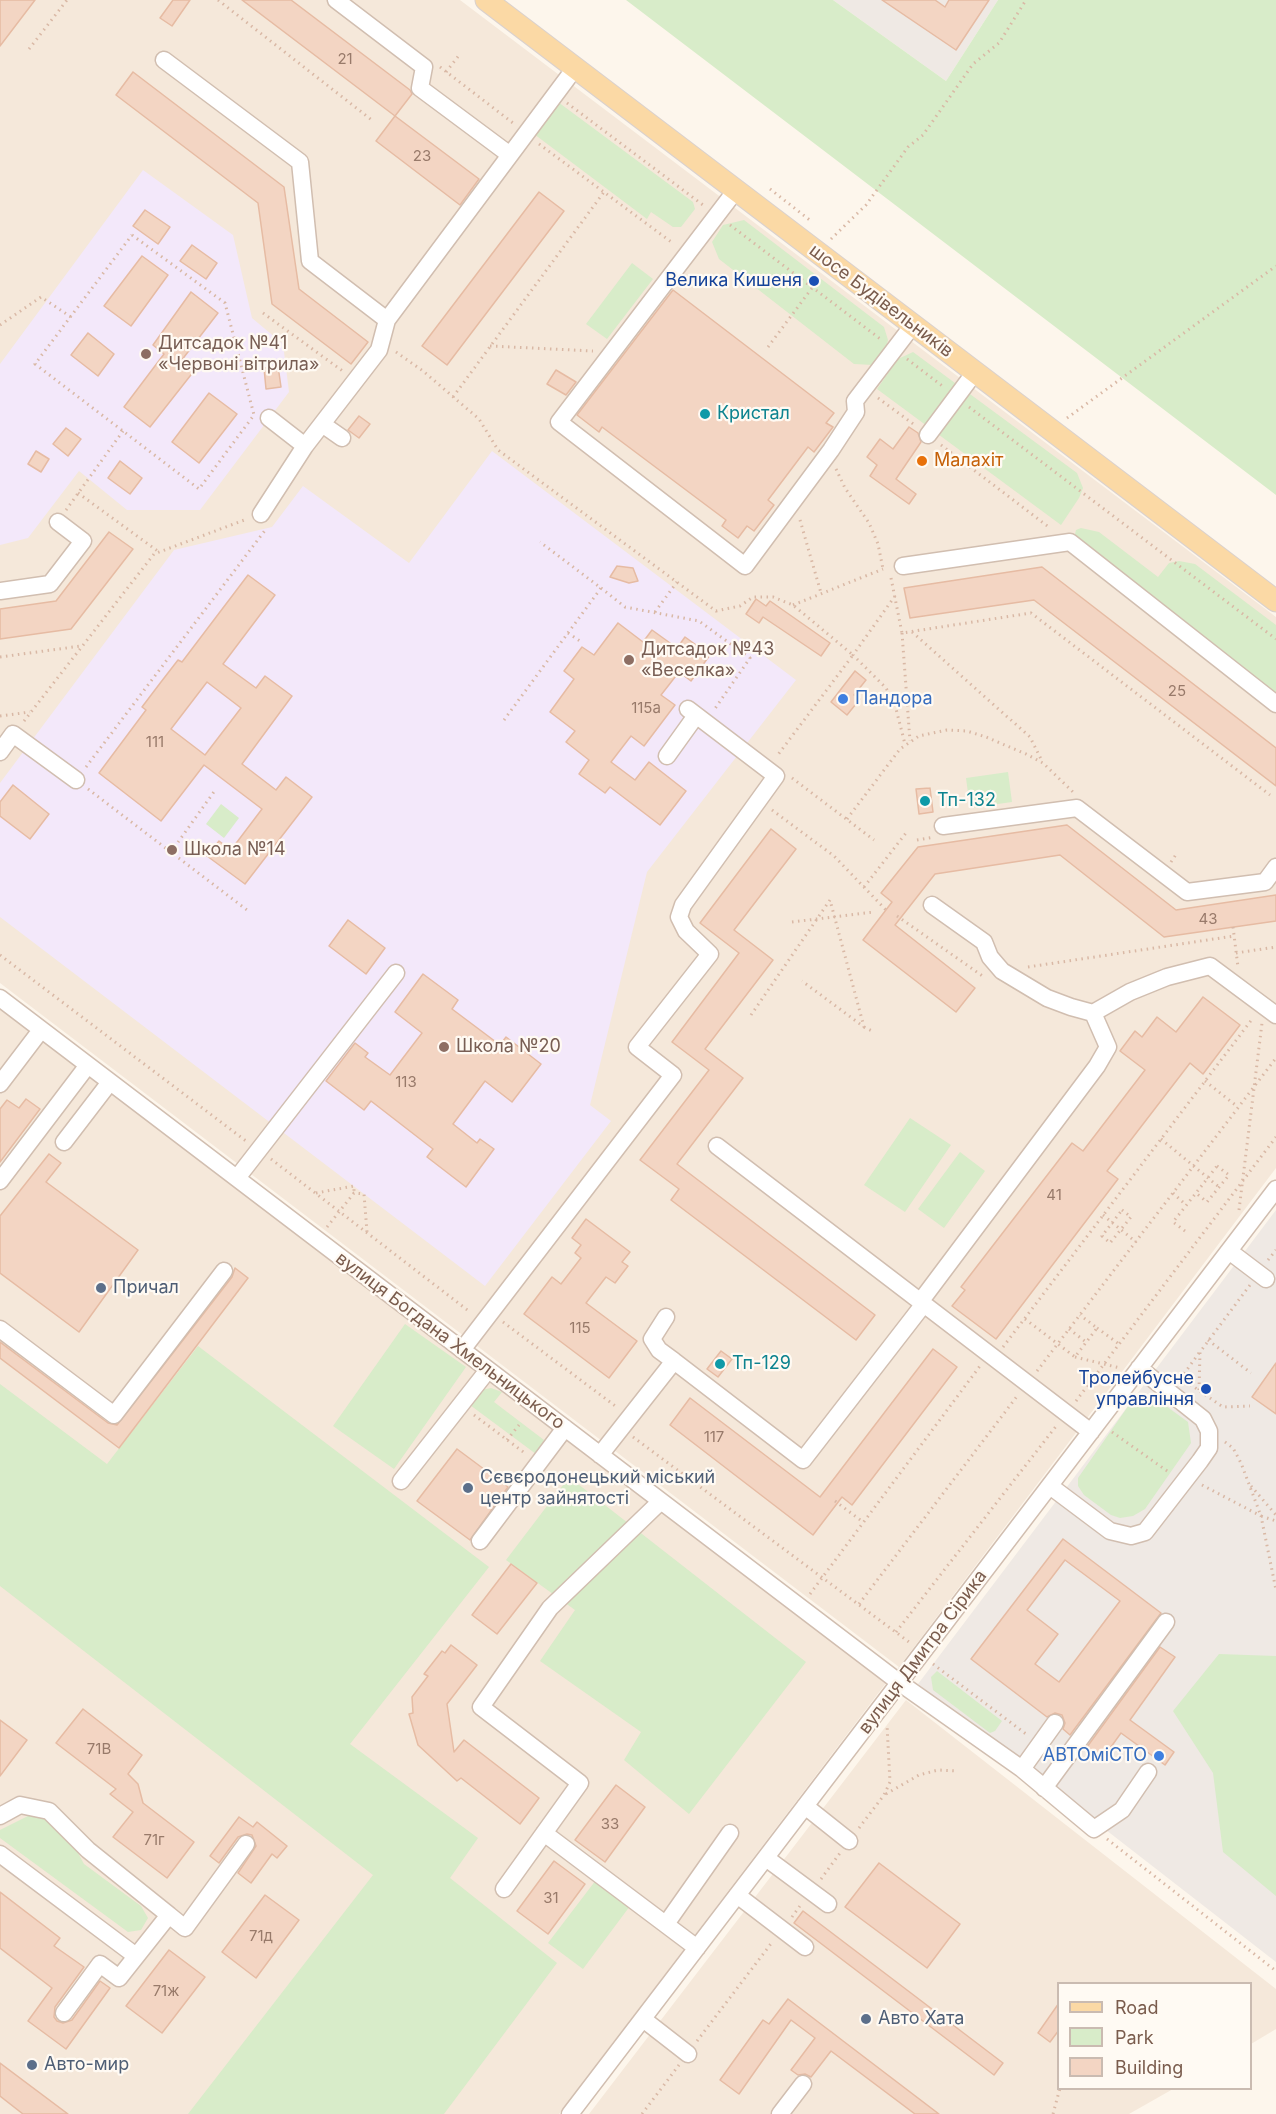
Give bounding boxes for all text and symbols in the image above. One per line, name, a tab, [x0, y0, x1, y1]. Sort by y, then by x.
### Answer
house number: 21	[337, 50, 353, 68]
house number: 23	[413, 147, 431, 165]
street label: шосе Будівельників	[805, 240, 957, 362]
place label: Велика Кишеня	[665, 270, 802, 292]
marker: Велика Кишеня	[807, 274, 821, 288]
place label: Дитсадок №41 «Червоні вітрила»	[158, 333, 319, 376]
marker: Дитсадок №41 «Червоні вітрила»	[139, 347, 153, 361]
place label: Кристал	[717, 403, 790, 425]
marker: Кристал	[698, 407, 712, 421]
place label: Малахіт	[934, 450, 1003, 472]
marker: Малахіт	[915, 454, 929, 468]
place label: Дитсадок №43 «Веселка»	[641, 639, 774, 682]
marker: Дитсадок №43 «Веселка»	[622, 653, 636, 667]
house number: 25	[1168, 682, 1186, 700]
place label: Пандора	[855, 688, 933, 710]
marker: Пандора	[836, 692, 850, 706]
house number: 115а	[631, 699, 661, 717]
house number: 111	[146, 733, 164, 751]
place label: Тп-132	[937, 790, 996, 812]
marker: Тп-132	[918, 794, 932, 808]
place label: Школа №14	[184, 839, 286, 861]
marker: Школа №14	[165, 843, 179, 857]
house number: 43	[1199, 910, 1217, 928]
place label: Школа №20	[456, 1036, 561, 1058]
marker: Школа №20	[437, 1040, 451, 1054]
house number: 113	[395, 1073, 417, 1091]
house number: 41	[1046, 1186, 1062, 1204]
street label: вулиця Богдана Хмельницького	[331, 1248, 569, 1434]
place label: Причал	[113, 1277, 179, 1299]
marker: Причал	[94, 1281, 108, 1295]
house number: 115	[569, 1319, 591, 1337]
place label: Тп-129	[732, 1353, 791, 1375]
marker: Тп-129	[713, 1357, 727, 1371]
place label: Тролейбусне управління	[1078, 1368, 1194, 1410]
marker: Тролейбусне управління	[1199, 1382, 1213, 1396]
house number: 117	[704, 1428, 724, 1446]
place label: Сєвєродонецький міський центр зайнятості	[480, 1467, 715, 1510]
marker: Сєвєродонецький міський центр зайнятості	[461, 1481, 475, 1495]
street label: вулиця Дмитра Сірика	[854, 1566, 992, 1738]
house number: 71В	[87, 1740, 111, 1758]
place label: АВТОміСТО	[1043, 1745, 1147, 1767]
marker: АВТОміСТО	[1152, 1749, 1166, 1763]
house number: 33	[601, 1815, 619, 1833]
house number: 71г	[143, 1831, 165, 1849]
house number: 31	[543, 1889, 559, 1907]
house number: 71д	[249, 1927, 273, 1945]
house number: 71ж	[153, 1982, 179, 2000]
legend	[1057, 1982, 1252, 2090]
text: Road	[1115, 1997, 1158, 2018]
place label: Авто Хата	[878, 2008, 964, 2030]
marker: Авто Хата	[859, 2012, 873, 2026]
text: Park	[1115, 2027, 1154, 2048]
place label: Авто-мир	[44, 2054, 129, 2076]
text: Building	[1115, 2057, 1183, 2078]
marker: Авто-мир	[25, 2058, 39, 2072]

